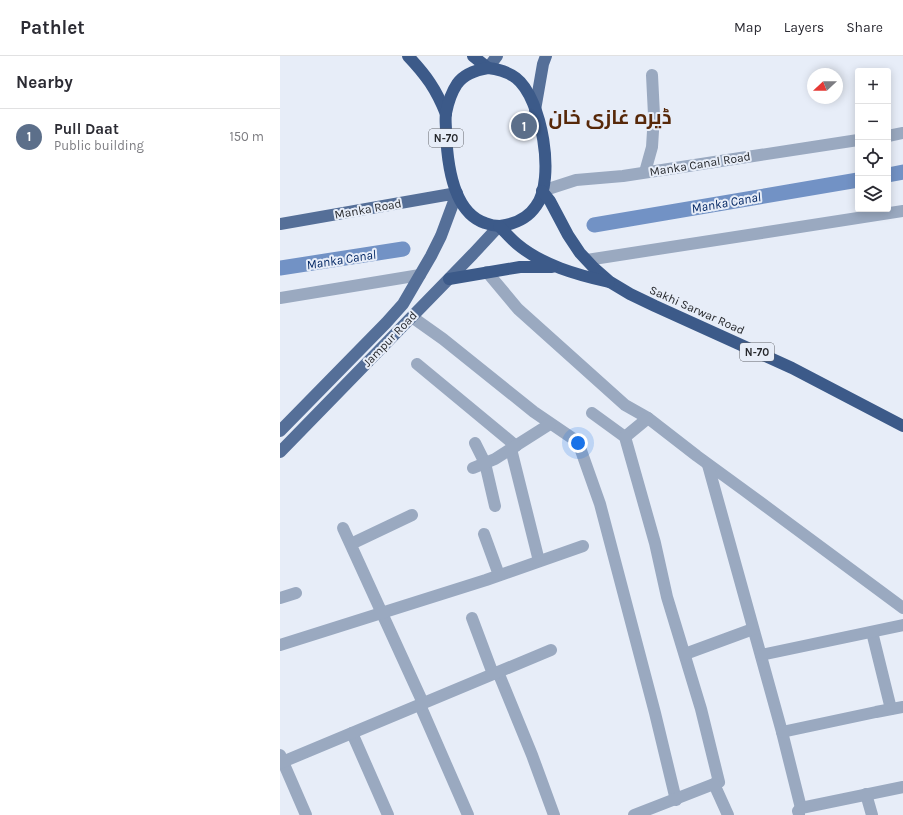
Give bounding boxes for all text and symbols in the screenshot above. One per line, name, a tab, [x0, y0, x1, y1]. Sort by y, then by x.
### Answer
text: Pathlet	[20, 17, 85, 39]
text: Map	[734, 19, 762, 36]
text: Layers	[784, 19, 824, 36]
text: Share	[846, 19, 883, 36]
north arrow	[807, 68, 843, 104]
map controls	[855, 68, 891, 212]
button: +	[855, 68, 891, 104]
text: Nearby	[16, 72, 73, 92]
button: −	[855, 104, 891, 140]
district label: ڈیرہ غازی خان	[548, 106, 672, 129]
pin: 1	[511, 111, 537, 141]
text: Pull Daat	[54, 120, 119, 138]
text: 1	[27, 129, 31, 144]
text: 150 m	[229, 129, 264, 144]
road number: N-70	[429, 129, 463, 147]
text: Public building	[54, 138, 144, 153]
button: locate	[855, 140, 891, 176]
street label: Manka Canal Road	[649, 149, 751, 179]
button: layers	[855, 176, 891, 212]
water label: Manka Canal	[690, 189, 762, 216]
street label: Manka Road	[333, 196, 403, 222]
water label: Manka Canal	[305, 247, 377, 272]
street label: Sakhi Sarwar Road	[647, 283, 747, 337]
street label: Jampur Road	[360, 308, 420, 370]
road number: N-70	[740, 343, 774, 361]
your location	[568, 433, 588, 453]

